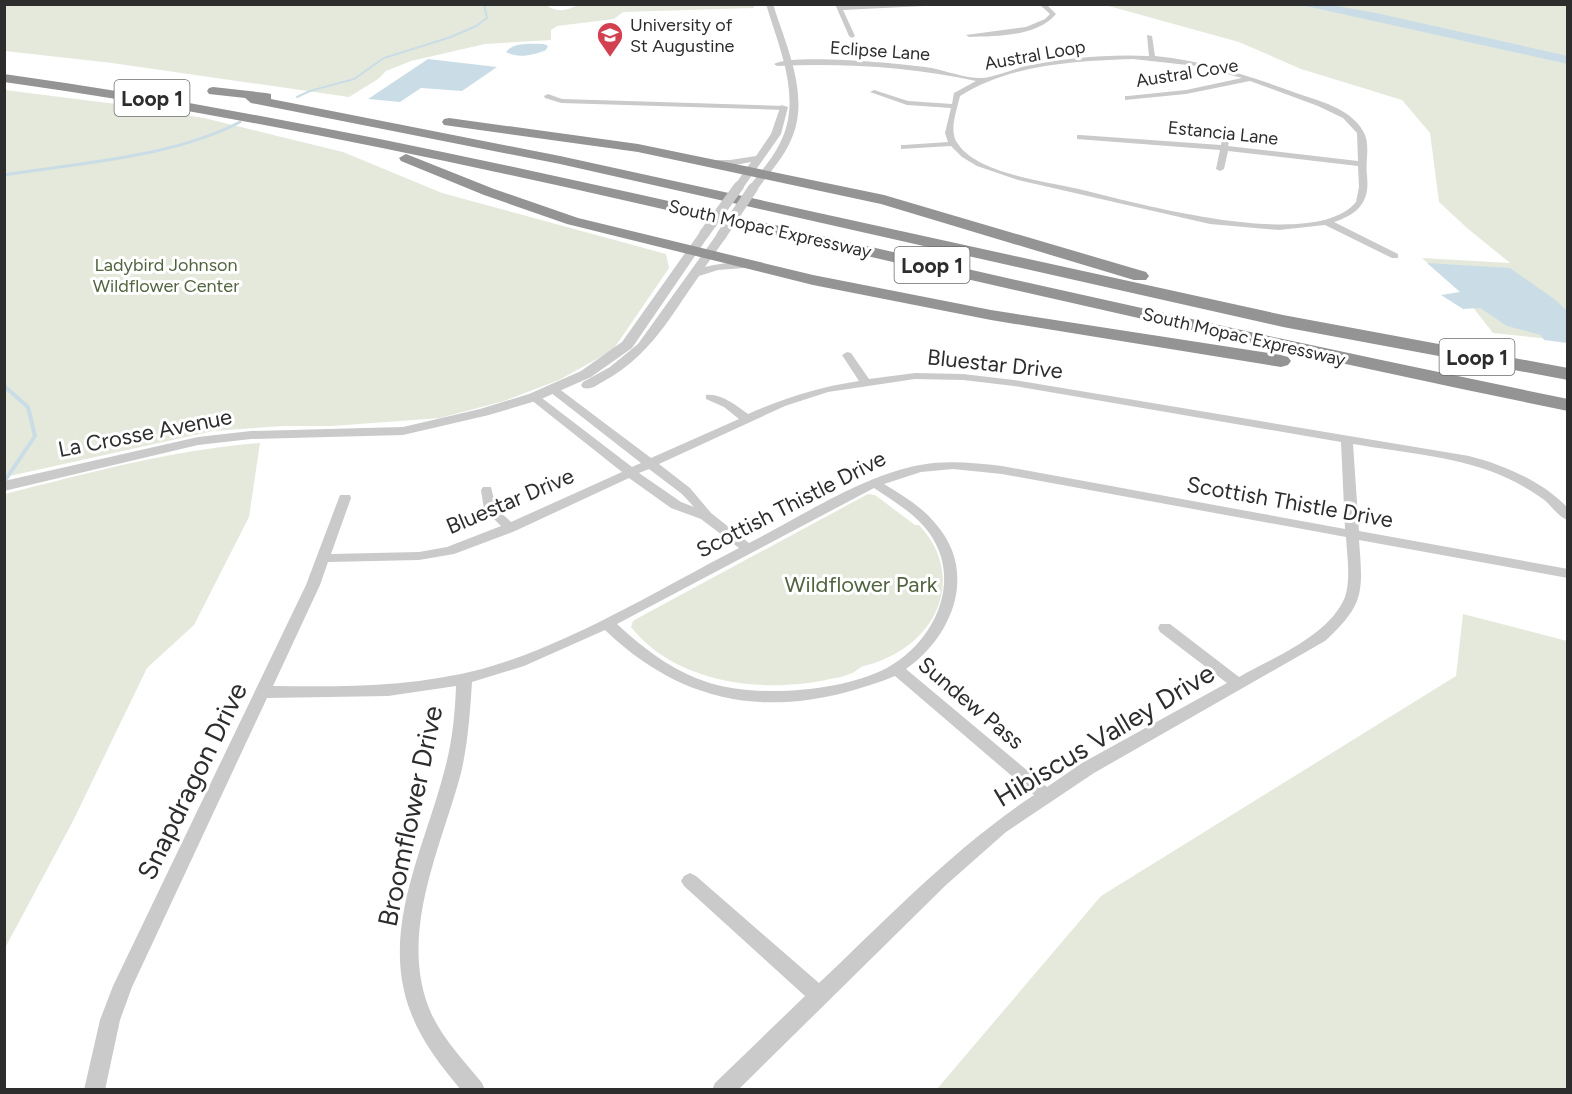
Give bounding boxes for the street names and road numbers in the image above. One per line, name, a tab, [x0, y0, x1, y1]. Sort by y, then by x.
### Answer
street label: Austral Loop	[983, 35, 1087, 75]
street label: Eclipse Lane	[829, 37, 931, 65]
street label: Austral Cove	[1134, 54, 1240, 92]
road number: Loop 1	[114, 80, 190, 116]
street label: Estancia Lane	[1167, 116, 1280, 150]
street label: South Mopac Expressway	[666, 195, 874, 263]
road number: Loop 1	[894, 247, 970, 283]
street label: South Mopac Expressway	[1140, 303, 1348, 371]
road number: Loop 1	[1440, 339, 1514, 375]
street label: Bluestar Drive	[926, 343, 1064, 385]
street label: La Crosse Avenue	[56, 403, 234, 463]
street label: Scottish Thistle Drive	[692, 445, 890, 563]
street label: Bluestar Drive	[442, 462, 578, 540]
street label: Scottish Thistle Drive	[1185, 471, 1395, 533]
street label: Sundew Pass	[913, 651, 1029, 755]
street label: Hibiscus Valley Drive	[988, 656, 1220, 814]
street label: Snapdragon Drive	[130, 677, 254, 885]
street label: Broomflower Drive	[370, 703, 450, 929]

